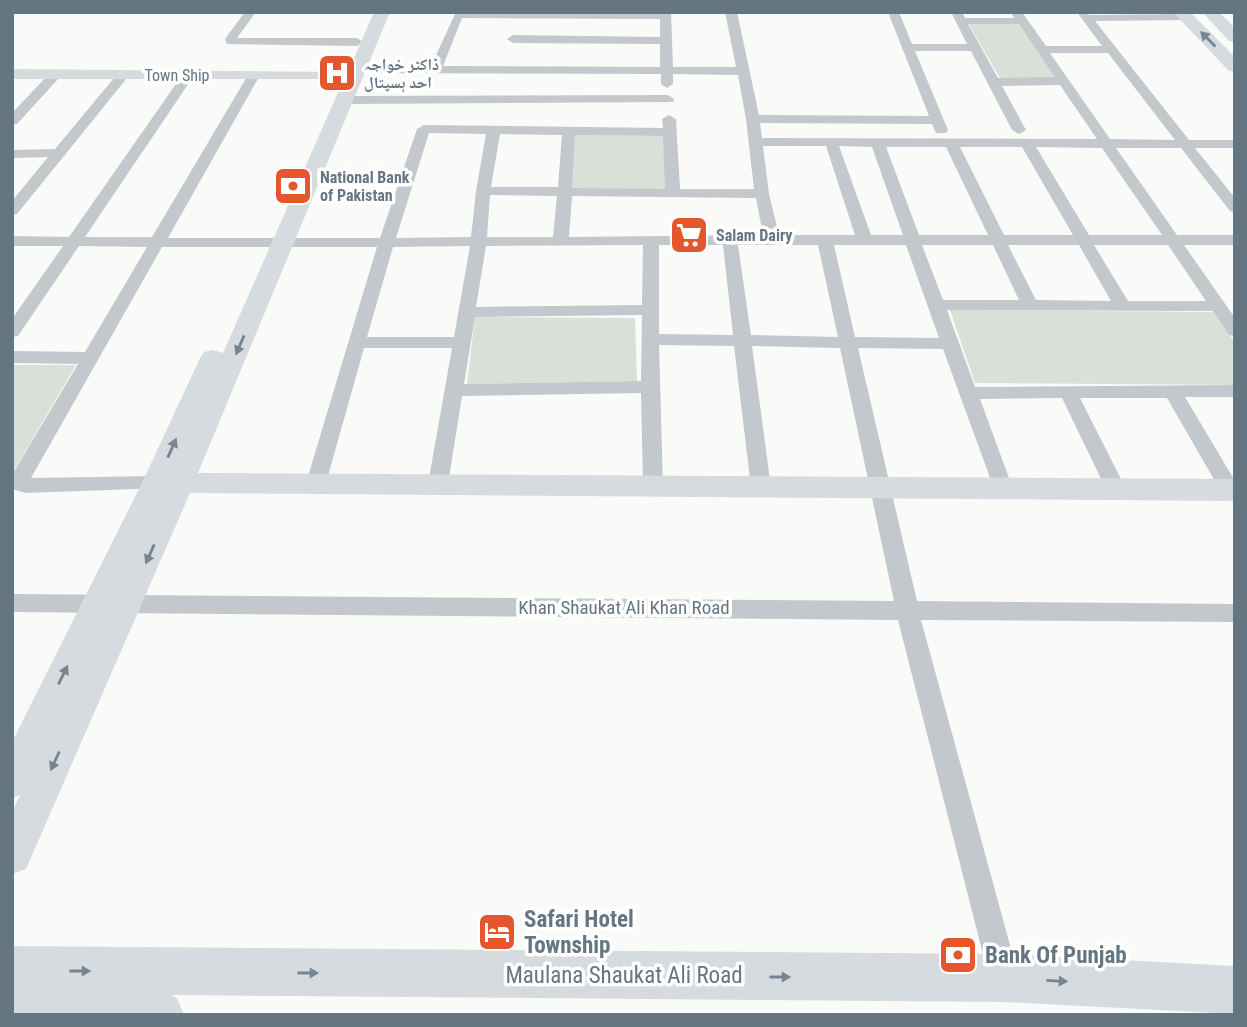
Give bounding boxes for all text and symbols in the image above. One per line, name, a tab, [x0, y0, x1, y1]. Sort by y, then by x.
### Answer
one-way arrow	[1200, 32, 1217, 48]
hospital icon: ڈاکٹر خواجہ احد ہسپتال	[316, 52, 358, 94]
place label: ڈاکٹر خواجہ احد ہسپتال	[364, 55, 439, 92]
street label: Town Ship	[145, 66, 210, 85]
bank icon: National Bank of Pakistan	[272, 165, 314, 207]
place label: National Bank of Pakistan	[320, 168, 410, 205]
supermarket icon: Salam Dairy	[668, 214, 710, 256]
place label: Salam Dairy	[716, 226, 792, 245]
one-way arrow	[234, 335, 245, 356]
one-way arrow	[166, 438, 178, 458]
one-way arrow	[144, 544, 155, 565]
street label: Khan Shaukat Ali Khan Road	[518, 596, 730, 619]
one-way arrow	[57, 665, 69, 685]
one-way arrow	[50, 751, 61, 771]
place label: Safari Hotel Township	[524, 906, 634, 959]
hotel icon: Safari Hotel Township	[476, 911, 518, 953]
bank icon: Bank Of Punjab	[937, 934, 979, 976]
place label: Bank Of Punjab	[985, 942, 1127, 969]
street label: Maulana Shaukat Ali Road	[505, 962, 743, 989]
one-way arrow	[70, 965, 92, 977]
one-way arrow	[297, 967, 319, 979]
one-way arrow	[770, 971, 792, 983]
one-way arrow	[1046, 976, 1068, 987]

